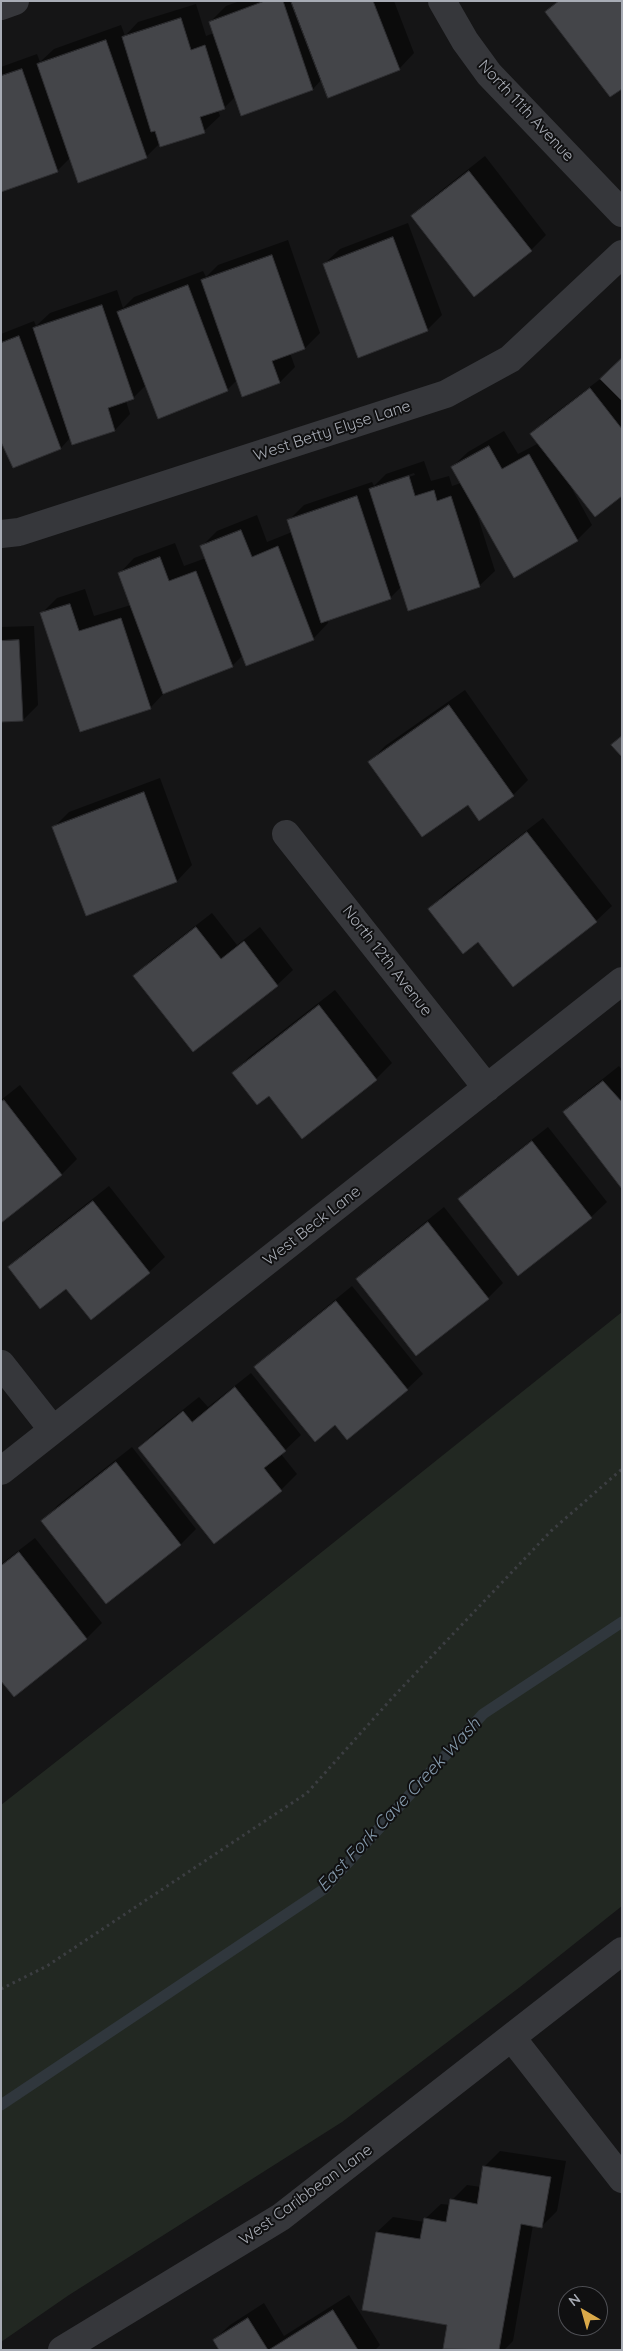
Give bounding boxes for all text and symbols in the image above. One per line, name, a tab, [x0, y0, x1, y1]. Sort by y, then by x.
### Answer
street label: North 11th Avenue	[474, 56, 578, 166]
street label: West Betty Elyse Lane	[251, 397, 413, 465]
street label: North 12th Avenue	[338, 902, 436, 1020]
street label: West Beck Lane	[259, 1182, 365, 1270]
water label: East Fork Cave Creek Wash	[313, 1714, 485, 1896]
street label: West Caribbean Lane	[236, 2140, 376, 2250]
north arrow	[558, 2286, 608, 2336]
text: N	[565, 2290, 584, 2310]

